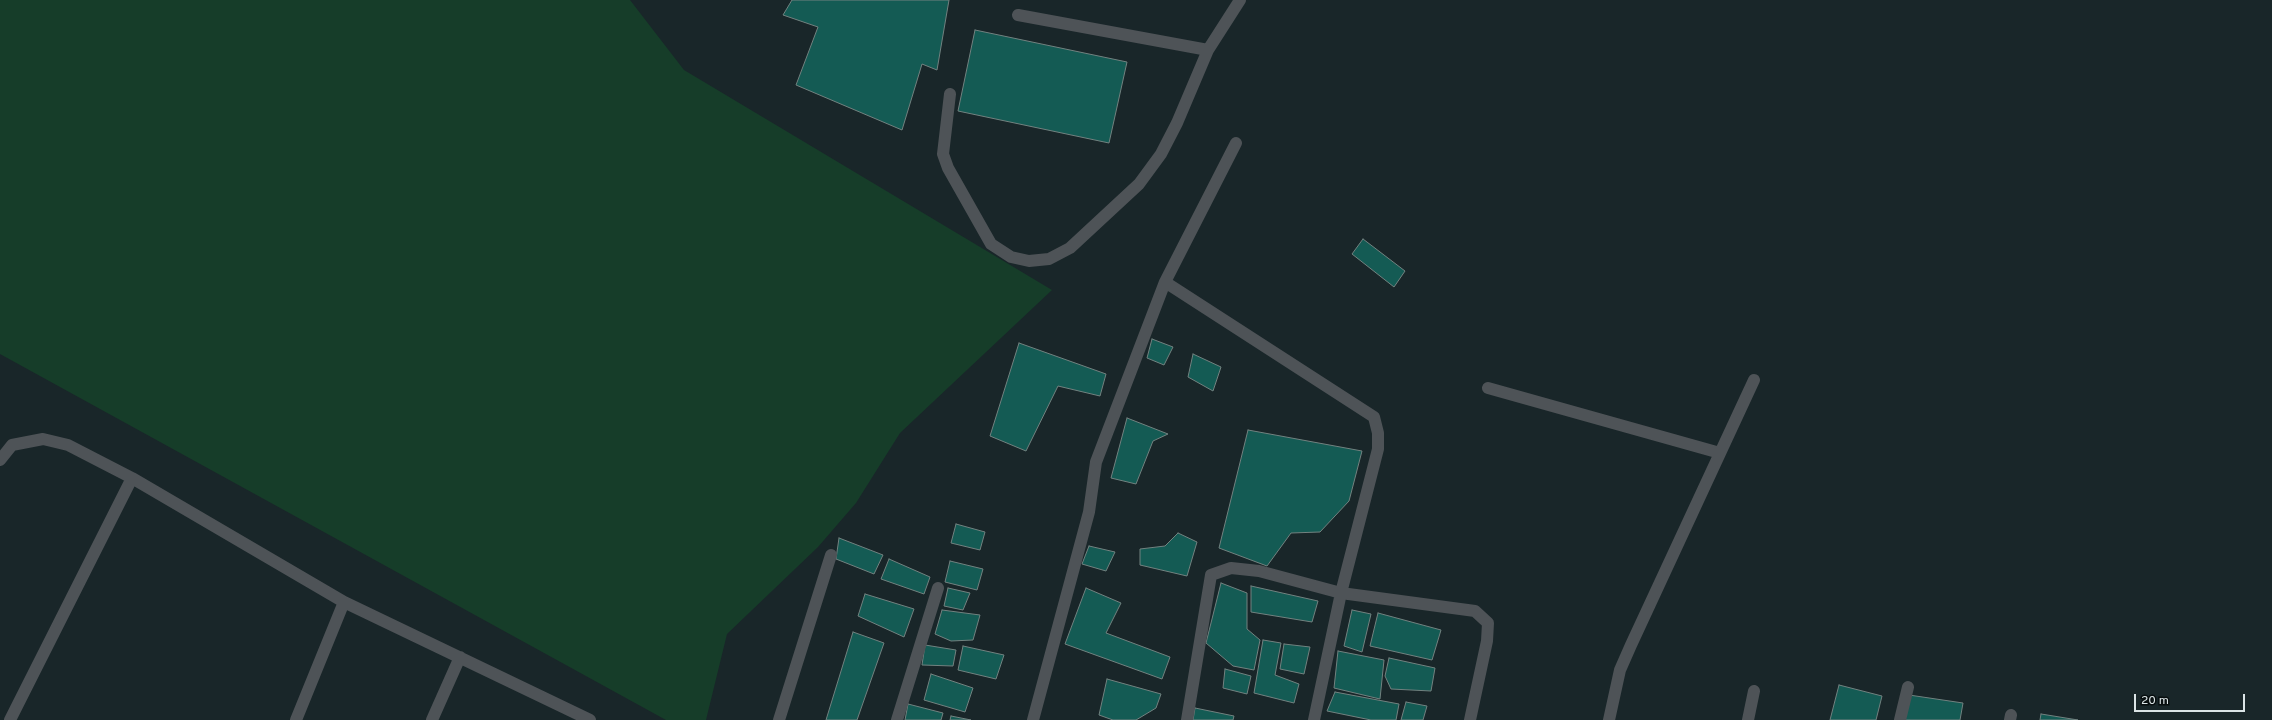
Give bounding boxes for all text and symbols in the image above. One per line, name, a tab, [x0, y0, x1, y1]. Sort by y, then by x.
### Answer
scale bar	[2136, 686, 2247, 712]
text: 20 m	[2141, 693, 2169, 709]

